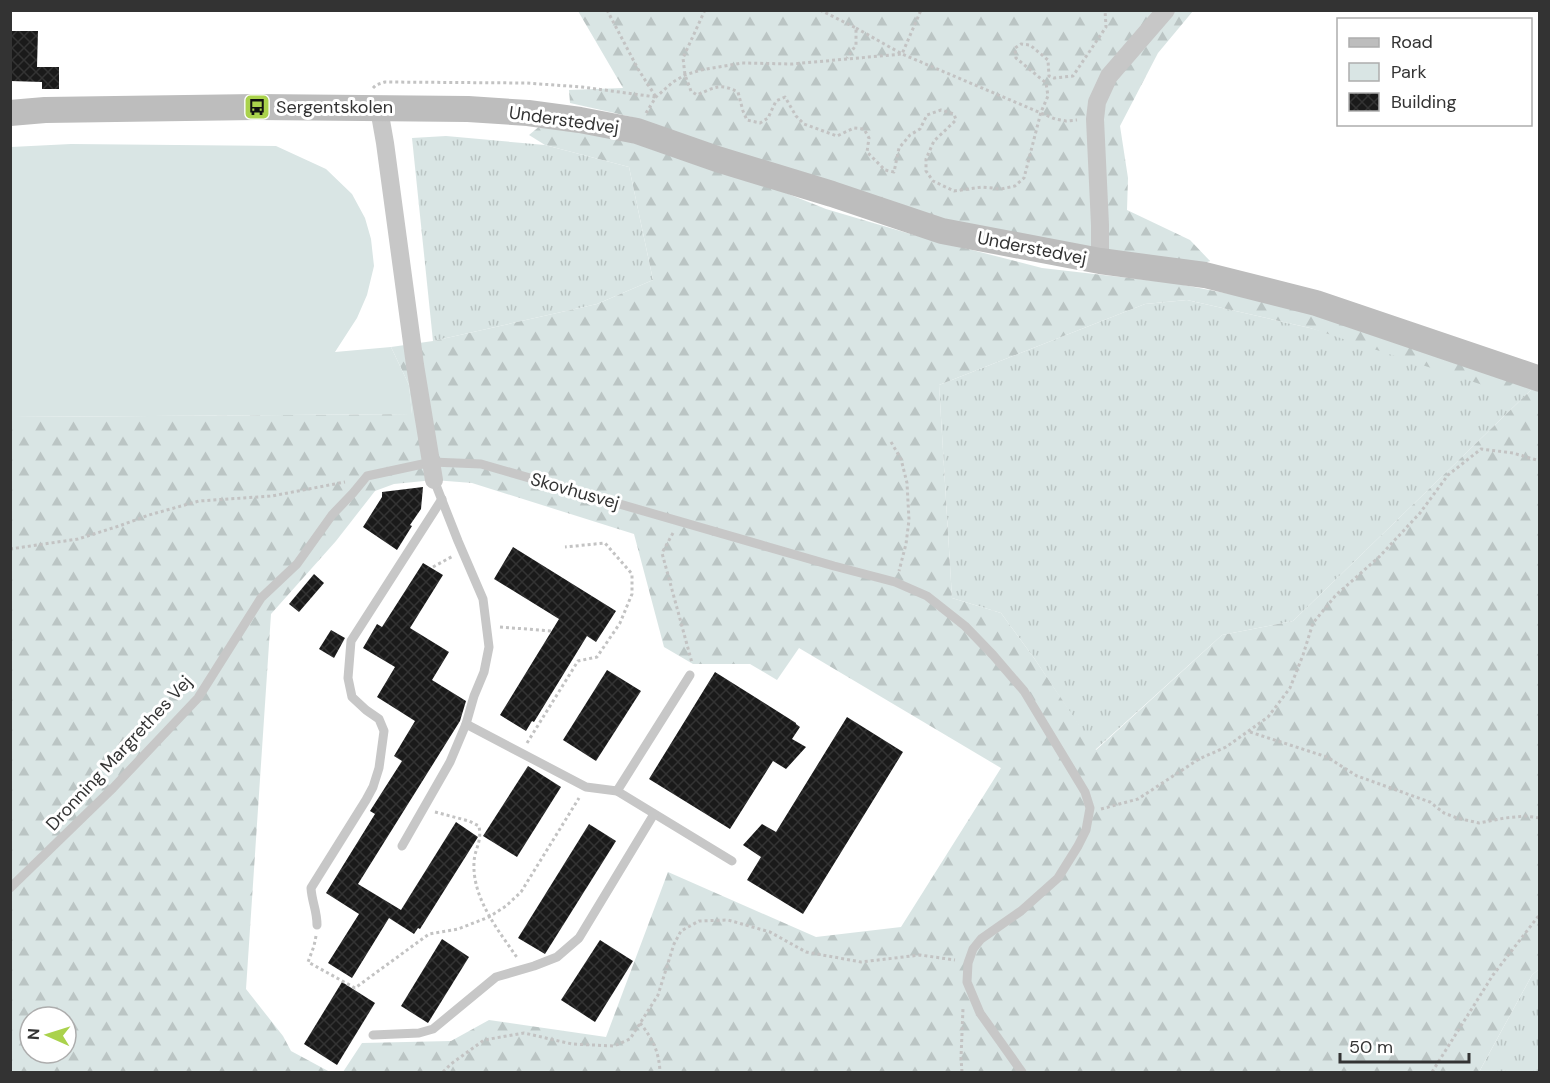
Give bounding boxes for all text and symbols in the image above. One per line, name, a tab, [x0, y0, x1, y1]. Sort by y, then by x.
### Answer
legend	[1337, 18, 1532, 126]
text: Road	[1391, 30, 1433, 54]
text: Park	[1391, 60, 1427, 84]
text: Building	[1391, 90, 1456, 114]
bus stop icon: Sergentskolen	[242, 92, 272, 122]
place label: Sergentskolen	[276, 95, 393, 119]
street label: Understedvej	[507, 100, 621, 140]
street label: Understedvej	[975, 226, 1089, 270]
street label: Skovhusvej	[528, 467, 622, 515]
street label: Dronning Margrethes Vej	[41, 670, 197, 836]
north arrow	[18, 1005, 78, 1065]
scale bar	[1340, 1026, 1469, 1064]
text: N	[23, 1028, 44, 1041]
text: 50 m	[1349, 1035, 1393, 1059]

